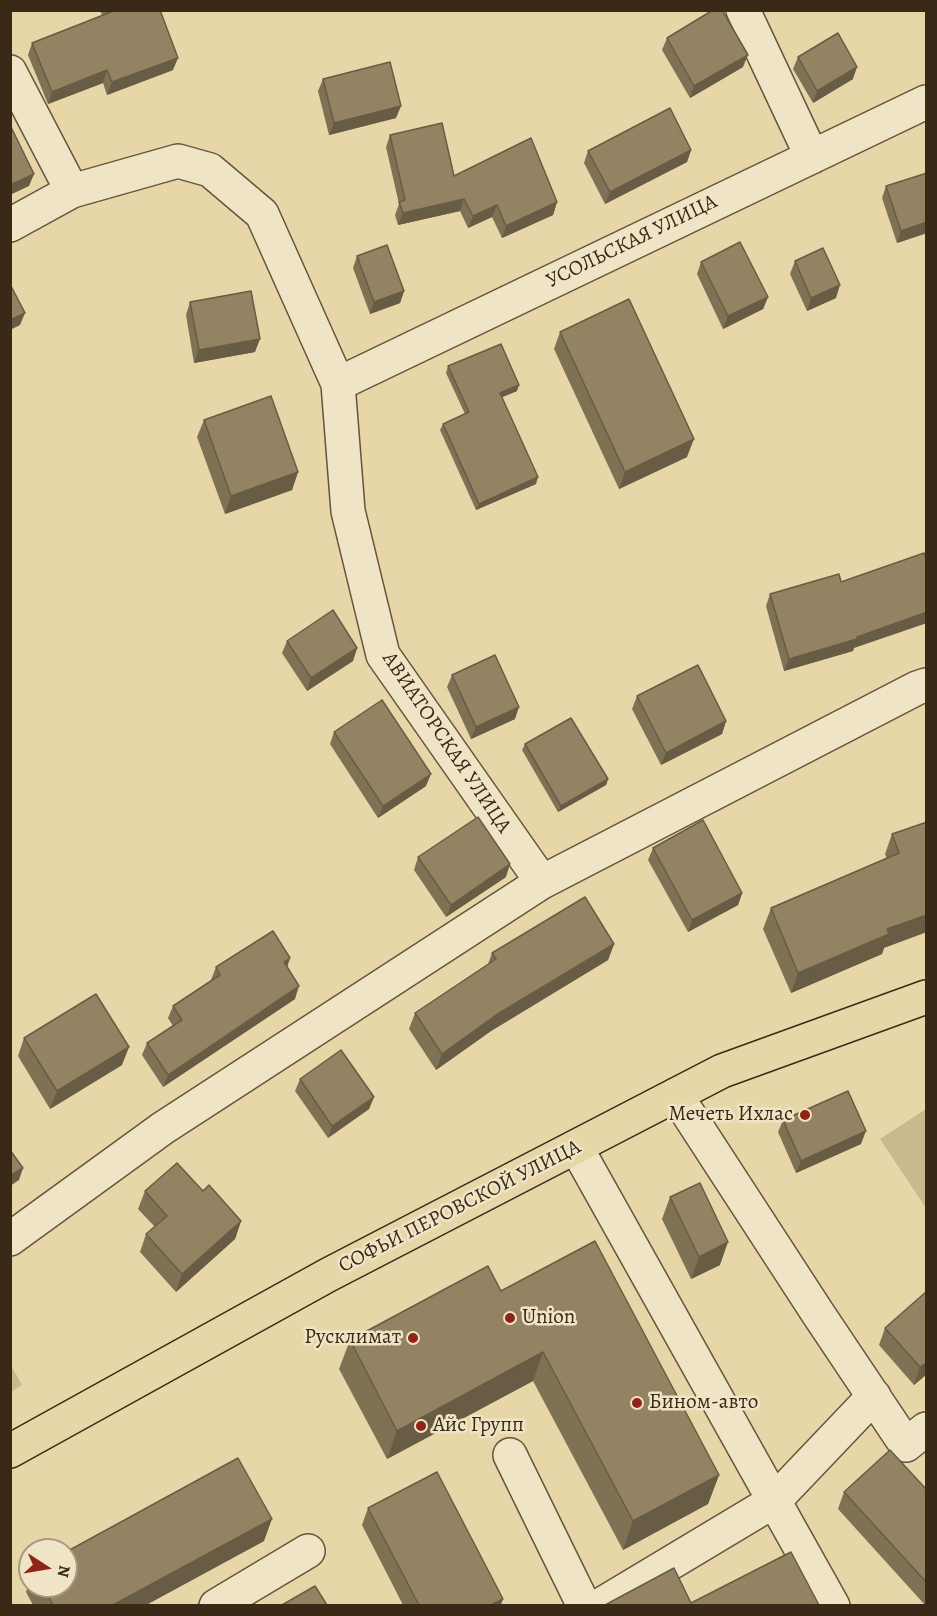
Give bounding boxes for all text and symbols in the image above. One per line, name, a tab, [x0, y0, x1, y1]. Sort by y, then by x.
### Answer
street label: УСОЛЬСКАЯ УЛИЦА	[542, 190, 722, 294]
street label: АВИАТОРСКАЯ УЛИЦА	[376, 648, 516, 838]
place label: Мечеть Ихлас	[668, 1102, 793, 1128]
marker: Мечеть Ихлас	[798, 1108, 812, 1122]
street label: СОФЬИ ПЕРОВСКОЙ УЛИЦА	[335, 1135, 585, 1279]
place label: Union	[522, 1305, 575, 1331]
marker: Union	[503, 1311, 517, 1325]
place label: Русклимат	[304, 1325, 401, 1351]
marker: Русклимат	[406, 1331, 420, 1345]
place label: Бином-авто	[649, 1390, 758, 1416]
marker: Бином-авто	[630, 1396, 644, 1410]
place label: Айс Групп	[433, 1413, 524, 1439]
marker: Айс Групп	[414, 1419, 428, 1433]
north arrow	[18, 1538, 78, 1598]
text: N	[52, 1563, 76, 1579]

